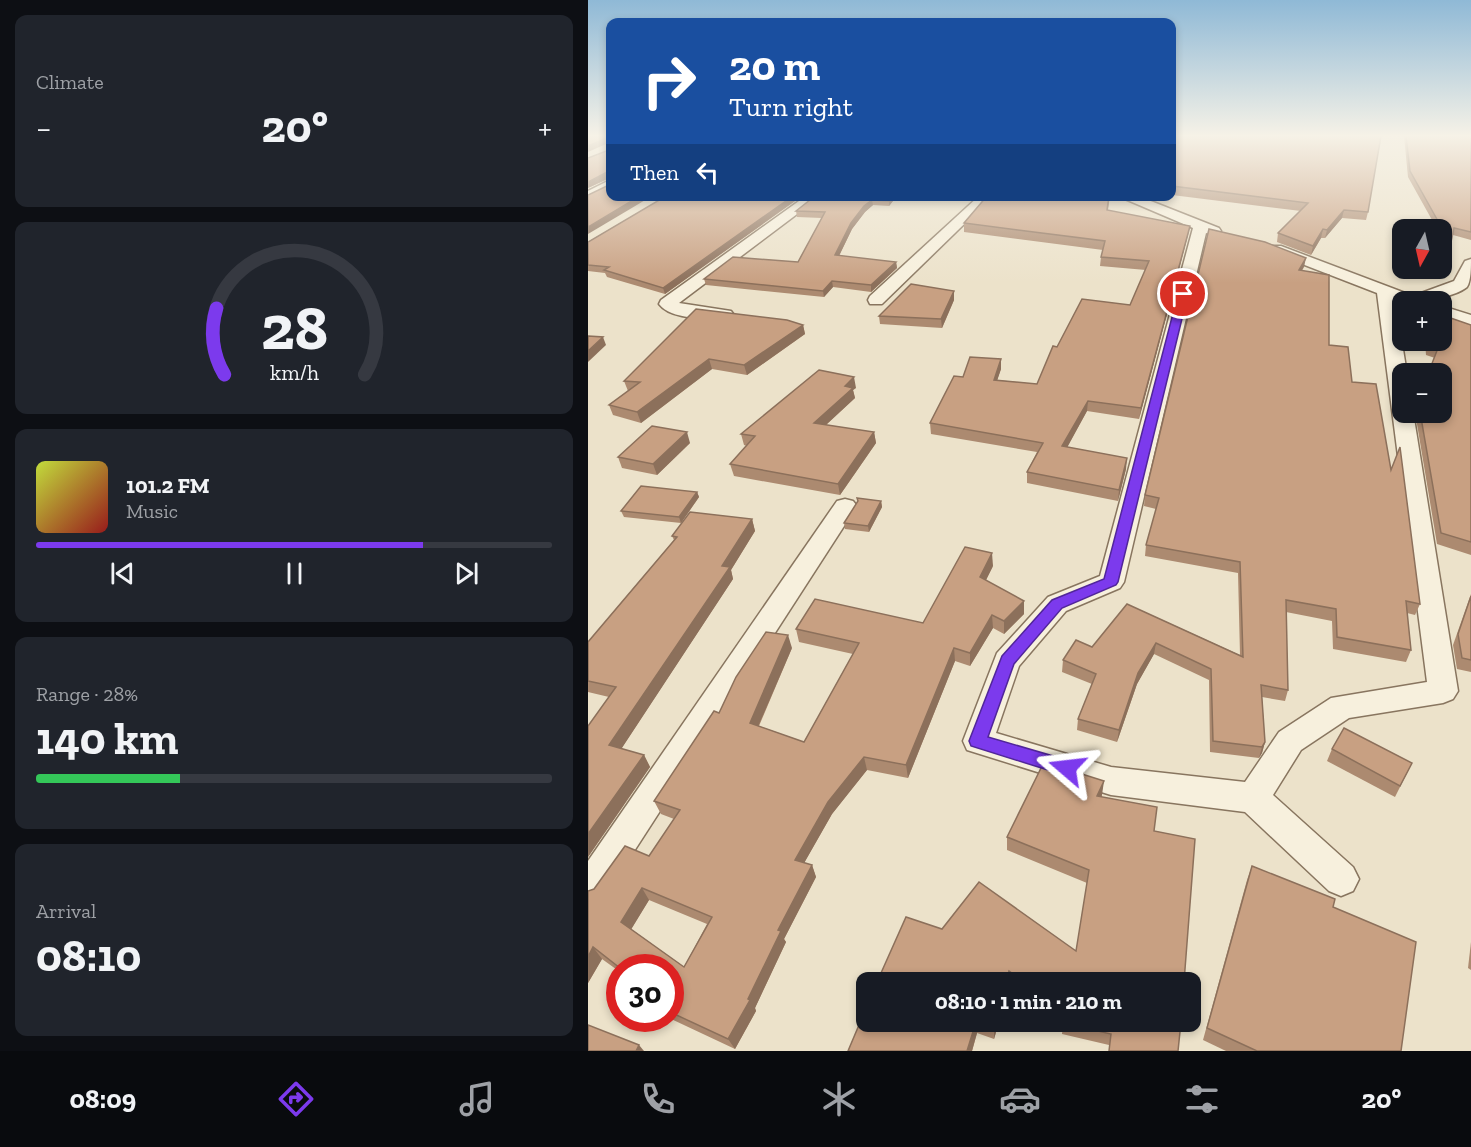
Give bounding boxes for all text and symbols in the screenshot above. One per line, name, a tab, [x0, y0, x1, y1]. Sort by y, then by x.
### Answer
text: 20 m	[729, 40, 820, 91]
icon: right	[630, 42, 708, 120]
text: Climate	[36, 70, 104, 94]
text: Turn right	[729, 91, 853, 123]
text: 20°	[262, 100, 328, 154]
text: −	[36, 108, 51, 147]
text: +	[538, 108, 552, 147]
icon: left	[691, 156, 724, 189]
text: Then	[630, 159, 679, 186]
north arrow	[1392, 219, 1452, 279]
map controls	[1392, 219, 1452, 423]
pin	[1157, 268, 1208, 319]
icon: arrive	[1166, 277, 1199, 310]
text: 28	[260, 290, 328, 365]
button: +	[1392, 291, 1452, 351]
text: km/h	[270, 361, 318, 386]
button: −	[1392, 363, 1452, 423]
text: 101.2 FM	[126, 472, 210, 499]
text: Music	[126, 499, 178, 523]
icon: previous	[106, 557, 139, 590]
icon: pause	[278, 557, 311, 590]
icon: next	[450, 557, 483, 590]
text: Range · 28%	[36, 682, 138, 706]
text: 140 km	[36, 712, 178, 766]
position arrow	[1035, 736, 1099, 800]
text: Arrival	[36, 899, 96, 923]
text: 08:10	[36, 929, 141, 983]
speed limit sign: 30	[606, 954, 684, 1032]
text: 08:10 · 1 min · 210 m	[935, 988, 1122, 1015]
icon: directions	[275, 1078, 317, 1120]
icon: music	[456, 1078, 498, 1120]
icon: phone	[637, 1078, 679, 1120]
icon: climate	[818, 1078, 860, 1120]
icon: car	[999, 1078, 1041, 1120]
icon: filters	[1181, 1078, 1223, 1120]
text: 08:09	[70, 1083, 136, 1115]
text: 20°	[1362, 1083, 1401, 1115]

